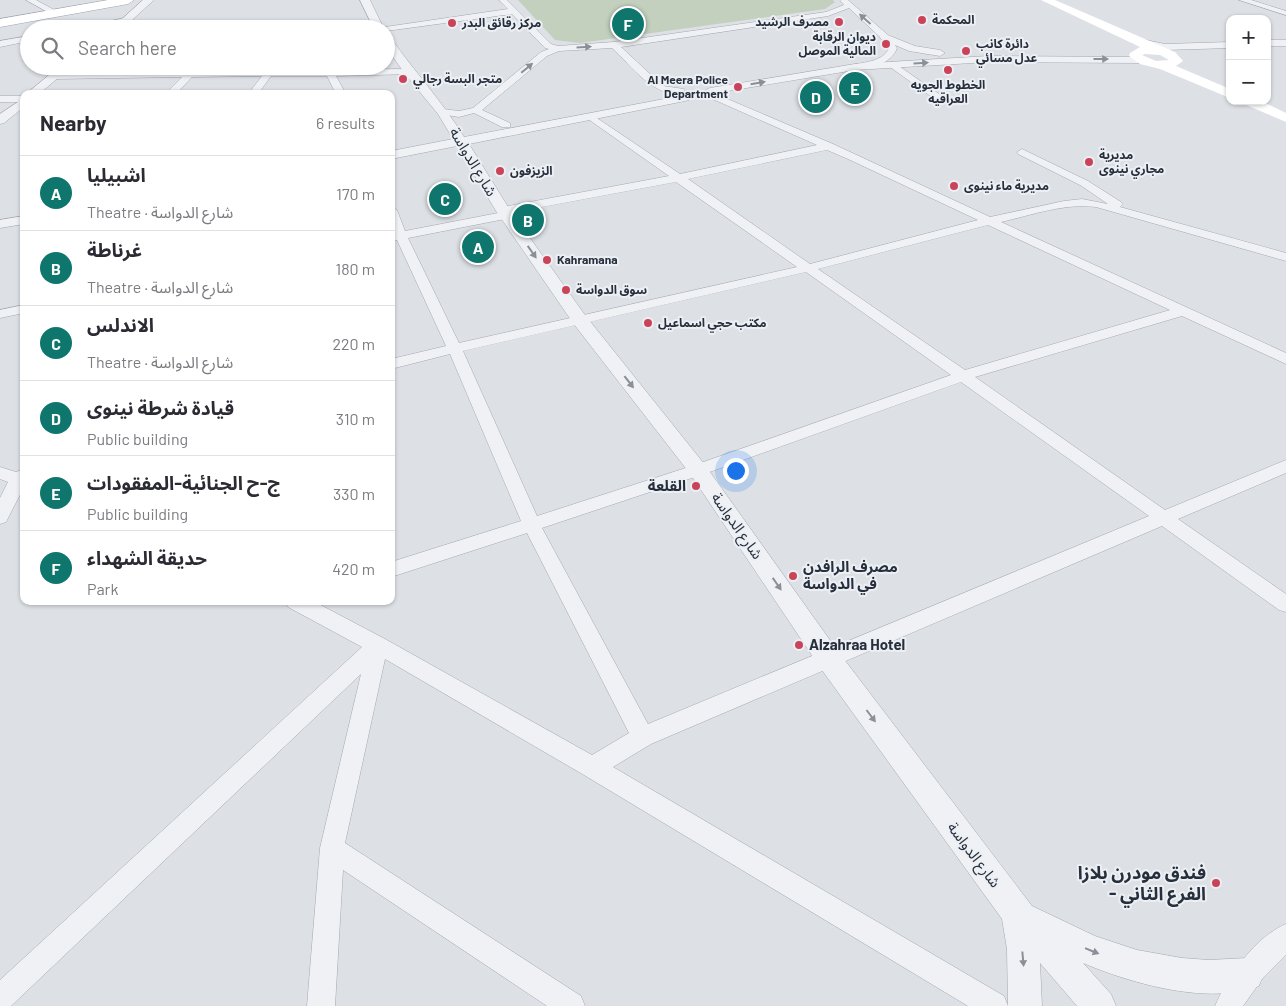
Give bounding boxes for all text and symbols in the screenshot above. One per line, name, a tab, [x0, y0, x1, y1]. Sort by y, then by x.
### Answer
pin: F	[612, 5, 644, 43]
place label: المحكمة	[932, 12, 974, 26]
one-way arrow	[859, 13, 871, 25]
place label: مصرف الرشيد	[755, 14, 829, 29]
marker: المحكمة	[916, 14, 928, 26]
place label: مركز رقائق البدر	[461, 15, 541, 30]
map controls	[1226, 15, 1271, 105]
button: +	[1226, 15, 1271, 60]
marker: مصرف الرشيد	[833, 16, 845, 28]
marker: مركز رقائق البدر	[446, 17, 458, 29]
search box	[20, 20, 395, 75]
place label: ديوان الرقابة المالية الموصل	[799, 29, 876, 58]
icon: search	[38, 34, 66, 62]
text: Search here	[78, 36, 177, 59]
place label: دائرة كانب عدل مسائي	[976, 36, 1038, 68]
marker: ديوان الرقابة المالية الموصل	[880, 38, 892, 50]
one-way arrow	[577, 43, 593, 51]
marker: دائرة كانب عدل مسائي	[960, 45, 972, 57]
one-way arrow	[1093, 55, 1109, 63]
one-way arrow	[914, 59, 930, 67]
button: −	[1226, 60, 1271, 105]
one-way arrow	[520, 62, 533, 73]
marker: الخطوط الجويه العراقيه	[942, 64, 954, 76]
pin: E	[839, 69, 871, 107]
place label: متجر البسة رجالي	[413, 71, 502, 89]
place label: Al Meera Police Department	[647, 72, 728, 100]
marker: متجر البسة رجالي	[397, 73, 409, 85]
place label: الخطوط الجويه العراقيه	[911, 77, 985, 106]
one-way arrow	[750, 78, 766, 86]
pin: D	[800, 78, 832, 116]
marker: Al Meera Police Department	[732, 81, 744, 93]
text: Nearby	[40, 110, 106, 135]
text: 6 results	[316, 113, 375, 132]
street label: شارع الدواسة	[443, 124, 502, 201]
place label: مديرية مجاري نينوى	[1099, 147, 1164, 179]
marker: مديرية مجاري نينوى	[1083, 156, 1095, 168]
text: اشبيليا	[87, 163, 146, 186]
place label: الزيزفون	[510, 163, 552, 178]
marker: الزيزفون	[494, 165, 506, 177]
place label: مديرية ماء نينوى	[964, 178, 1049, 193]
pin: C	[429, 180, 461, 218]
marker: مديرية ماء نينوى	[948, 180, 960, 192]
text: A	[51, 184, 61, 203]
text: 170 m	[336, 184, 375, 203]
pin: B	[512, 201, 544, 239]
text: Theatre · شارع الدواسة	[87, 202, 233, 221]
pin: A	[462, 228, 494, 266]
text: غرناطة	[87, 238, 142, 261]
one-way arrow	[527, 246, 537, 259]
place label: Kahramana	[557, 252, 618, 266]
marker: Kahramana	[541, 254, 553, 266]
text: B	[51, 259, 61, 278]
text: 180 m	[336, 259, 375, 278]
text: Theatre · شارع الدواسة	[87, 277, 233, 296]
place label: سوق الدواسة	[576, 282, 647, 297]
marker: سوق الدواسة	[560, 284, 572, 296]
text: الاندلس	[87, 313, 154, 336]
place label: مكتب حجي اسماعيل	[658, 315, 767, 333]
marker: مكتب حجي اسماعيل	[642, 317, 654, 329]
text: C	[51, 334, 61, 353]
text: 220 m	[332, 334, 375, 353]
text: Theatre · شارع الدواسة	[87, 352, 233, 371]
one-way arrow	[624, 376, 635, 389]
text: قيادة شرطة نينوى	[87, 396, 234, 419]
text: D	[51, 409, 61, 428]
text: 310 m	[336, 409, 375, 428]
text: Public building	[87, 429, 188, 448]
your location	[723, 458, 749, 484]
text: ج-ح الجنائية-المفقودات	[87, 471, 281, 494]
place label: القلعة	[648, 476, 686, 494]
marker: القلعة	[690, 480, 702, 492]
text: E	[51, 484, 61, 503]
text: 330 m	[333, 484, 375, 503]
street label: شارع الدواسة	[705, 489, 767, 565]
text: Public building	[87, 504, 188, 523]
text: حديقة الشهداء	[87, 546, 207, 569]
place label: مصرف الرافدن في الدواسة	[803, 557, 898, 595]
text: F	[52, 559, 60, 578]
text: 420 m	[332, 559, 375, 578]
marker: مصرف الرافدن في الدواسة	[787, 570, 799, 582]
one-way arrow	[772, 577, 782, 591]
text: Park	[87, 579, 118, 598]
place label: Alzahraa Hotel	[809, 635, 905, 653]
marker: Alzahraa Hotel	[793, 639, 805, 651]
one-way arrow	[866, 709, 876, 723]
street label: شارع الدواسة	[941, 818, 1005, 893]
place label: فندق مودرن بلازا - الفرع الثاني	[1078, 861, 1206, 908]
marker: فندق مودرن بلازا - الفرع الثاني	[1210, 877, 1222, 889]
one-way arrow	[1085, 947, 1099, 955]
one-way arrow	[1020, 952, 1028, 968]

